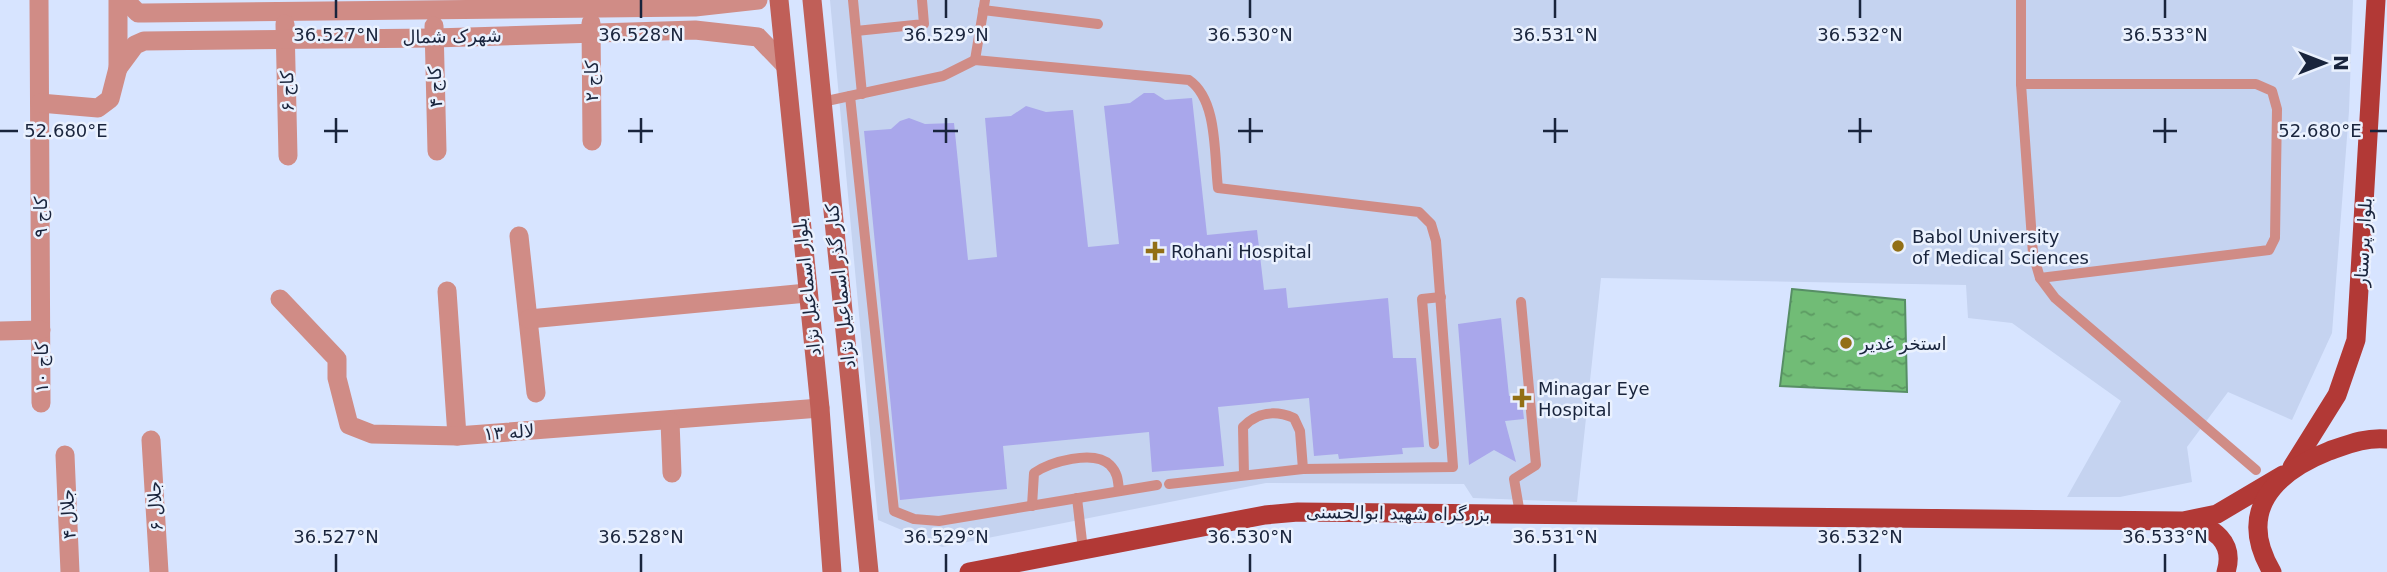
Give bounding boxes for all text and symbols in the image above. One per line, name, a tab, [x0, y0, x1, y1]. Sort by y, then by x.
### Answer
text: 36.527°N	[293, 24, 379, 45]
text: 36.528°N	[598, 24, 684, 45]
text: 36.529°N	[903, 24, 989, 45]
text: 36.530°N	[1207, 24, 1293, 45]
text: 36.531°N	[1512, 24, 1598, 45]
text: 36.532°N	[1817, 24, 1903, 45]
text: 36.533°N	[2122, 24, 2208, 45]
street label: شهرک شمال	[402, 25, 502, 48]
north arrow	[2289, 28, 2359, 98]
text: N	[2330, 55, 2352, 71]
street label: کاج ۲	[581, 60, 603, 102]
street label: کاج ۴	[424, 66, 447, 108]
street label: کاج ۶	[276, 70, 299, 112]
text: 52.680°E	[24, 120, 108, 141]
text: 52.680°E	[2278, 120, 2362, 141]
street label: کاج ۹	[30, 196, 52, 238]
street label: بلوار پرستار	[2350, 197, 2377, 288]
street label: کنار گذر اسماعیل نژاد	[821, 202, 860, 370]
street label: بلوار اسماعیل نژاد	[789, 217, 826, 357]
place label: Babol University of Medical Sciences	[1912, 226, 2089, 268]
marker: Babol University of Medical Sciences	[1890, 238, 1906, 254]
marker: Rohani Hospital	[1145, 241, 1165, 261]
place label: Rohani Hospital	[1171, 241, 1312, 262]
place label: استخر غدیر	[1859, 333, 1947, 355]
marker: استخر غدیر	[1838, 335, 1854, 351]
street label: کاج ۱۰	[31, 341, 53, 392]
place label: Minagar Eye Hospital	[1538, 378, 1650, 420]
marker: Minagar Eye Hospital	[1512, 388, 1532, 408]
street label: لاله ۱۳	[483, 420, 535, 444]
street label: جلال ۶	[143, 480, 167, 532]
street label: جلال ۴	[56, 488, 80, 540]
street label: بزرگراه شهید ابوالحسنی	[1306, 501, 1490, 526]
text: 36.527°N	[293, 526, 379, 547]
text: 36.528°N	[598, 526, 684, 547]
text: 36.529°N	[903, 526, 989, 547]
text: 36.530°N	[1207, 526, 1293, 547]
text: 36.531°N	[1512, 526, 1598, 547]
text: 36.532°N	[1817, 526, 1903, 547]
text: 36.533°N	[2122, 526, 2208, 547]

